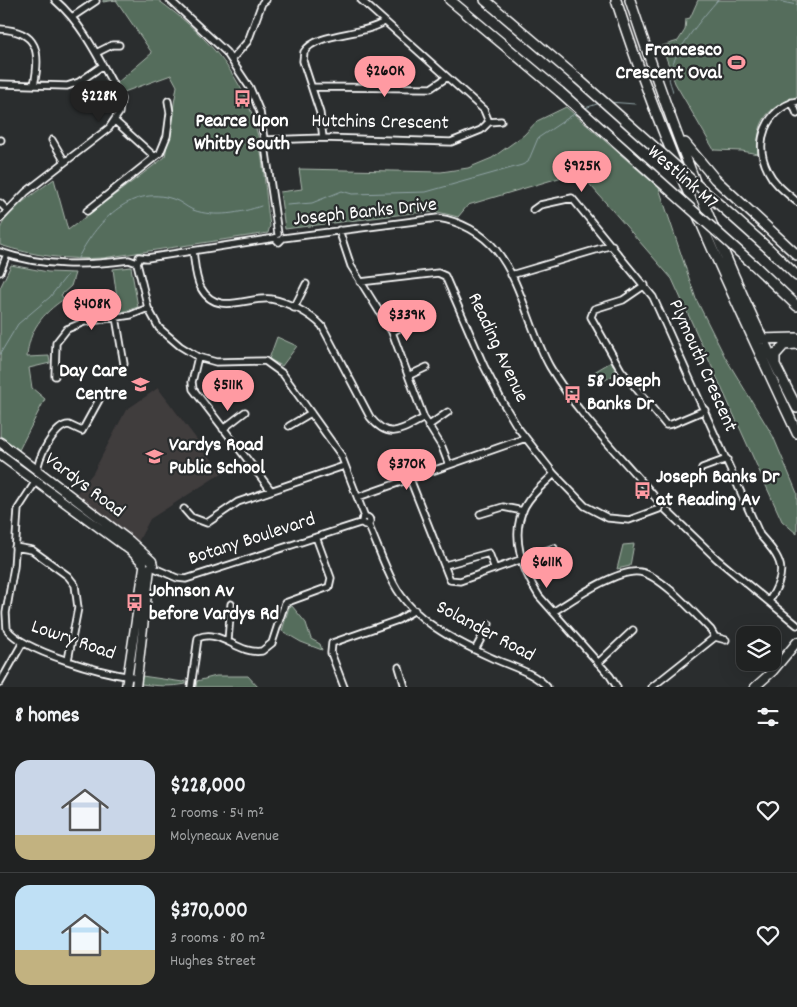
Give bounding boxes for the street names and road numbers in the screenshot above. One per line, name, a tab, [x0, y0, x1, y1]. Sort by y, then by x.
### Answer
street label: Hutchins Crescent	[311, 108, 449, 138]
street label: Westlink M7	[640, 139, 724, 217]
street label: Joseph Banks Drive	[292, 192, 438, 234]
street label: Reading Avenue	[459, 288, 535, 408]
street label: Plymouth Crescent	[660, 295, 744, 437]
street label: Vardys Road	[38, 446, 130, 526]
street label: Botany Boulevard	[185, 506, 319, 574]
street label: Solander Road	[430, 594, 540, 670]
street label: Lowry Road	[27, 614, 119, 668]

